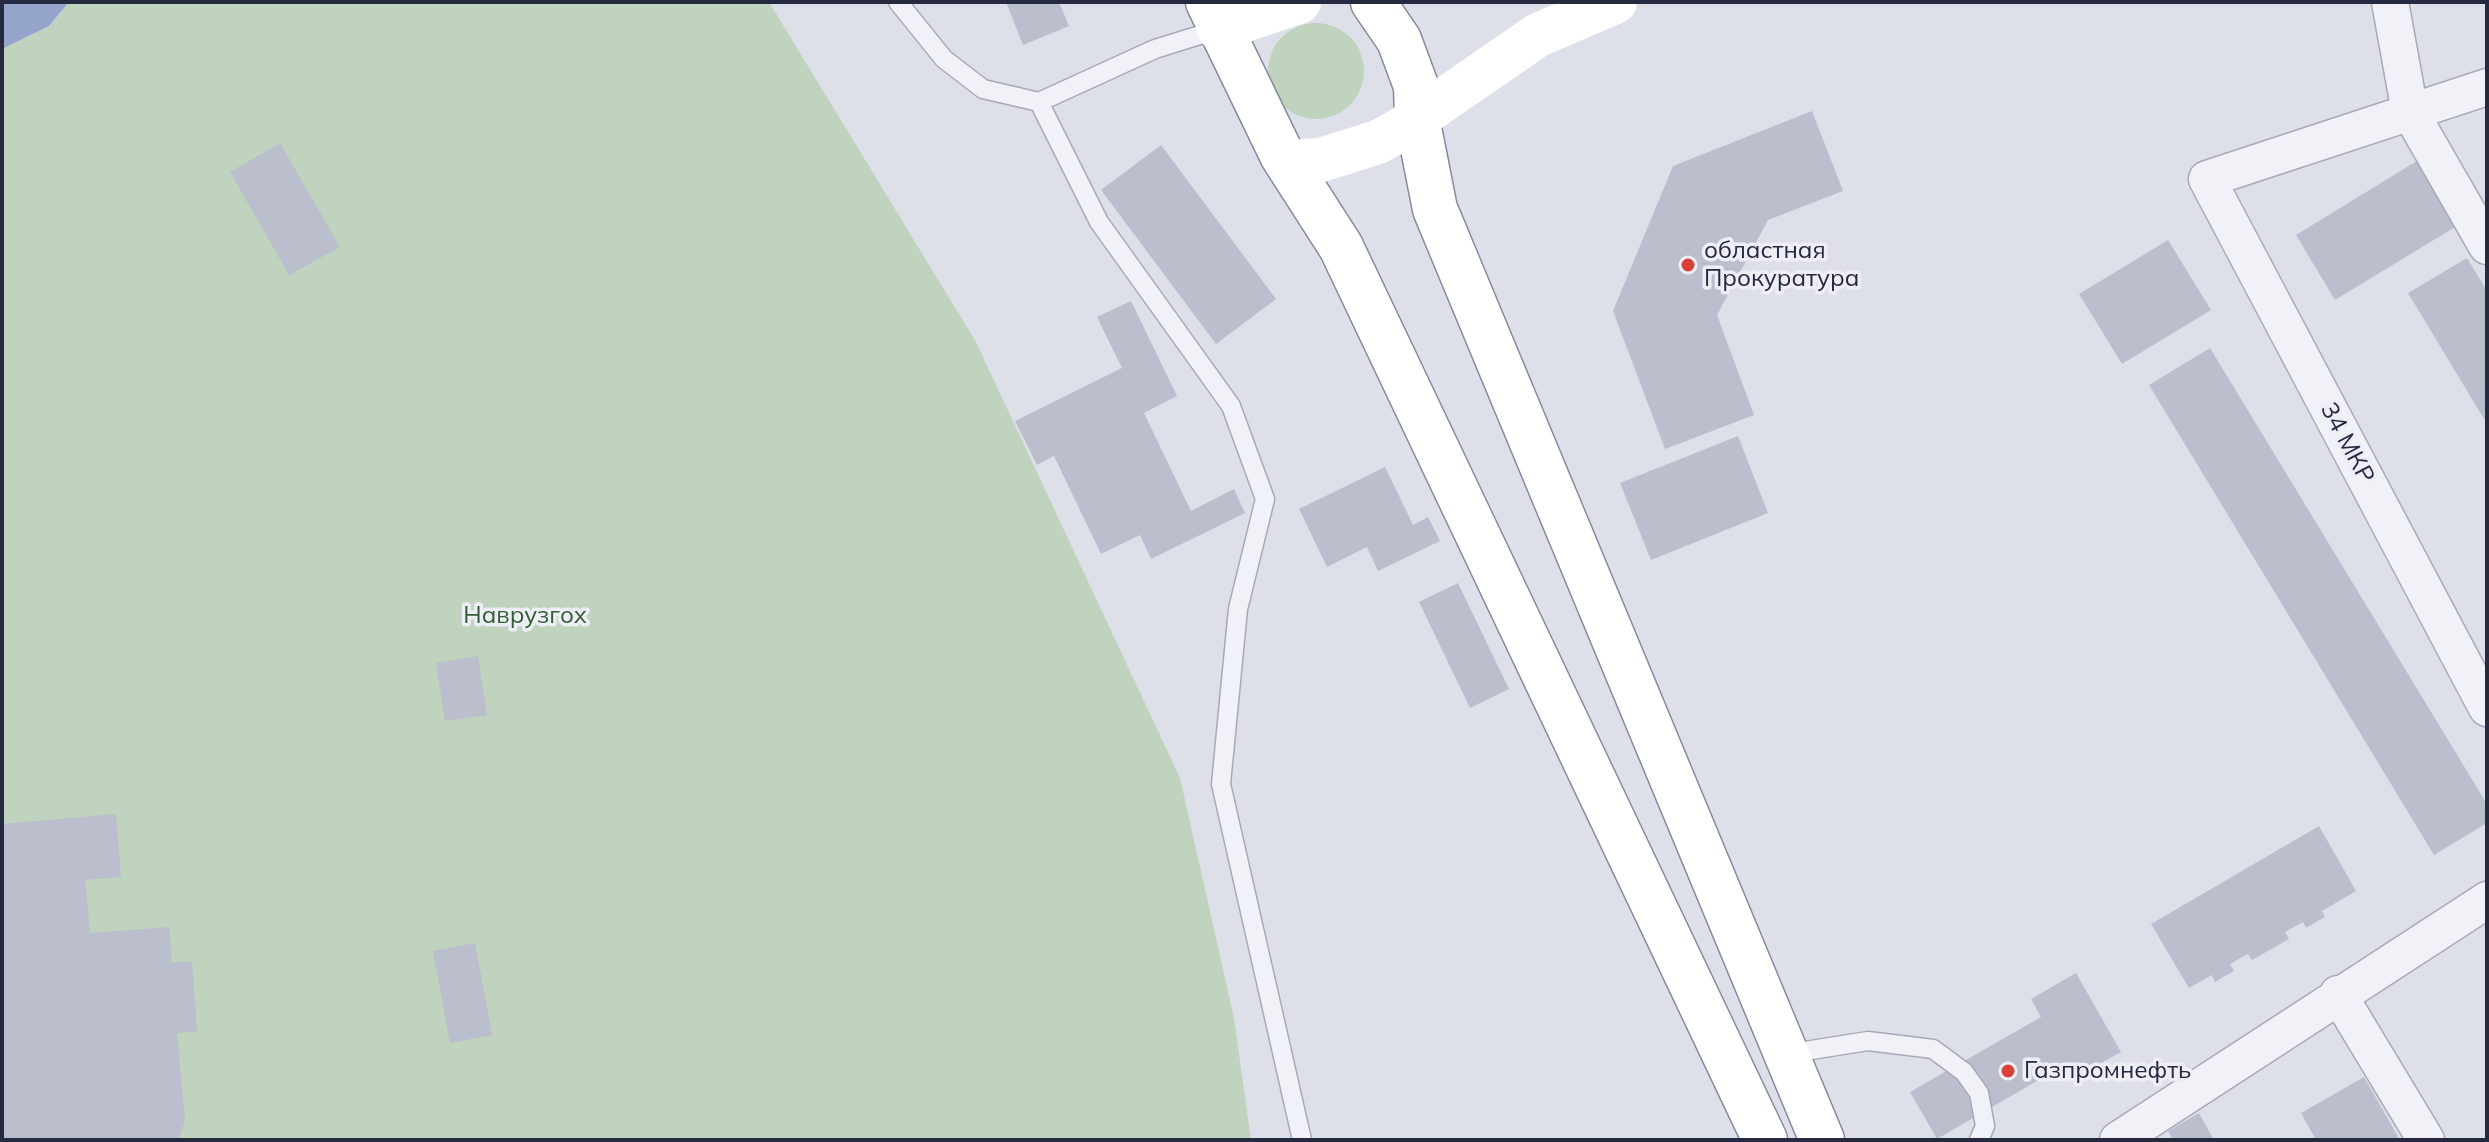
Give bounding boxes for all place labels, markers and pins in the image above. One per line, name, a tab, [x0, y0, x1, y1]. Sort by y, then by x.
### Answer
place label: областная Прокуратура	[1704, 237, 1859, 293]
marker: областная Прокуратура	[1679, 256, 1697, 274]
place label: Газпромнефть	[2024, 1057, 2191, 1085]
marker: Газпромнефть	[1999, 1062, 2017, 1080]

